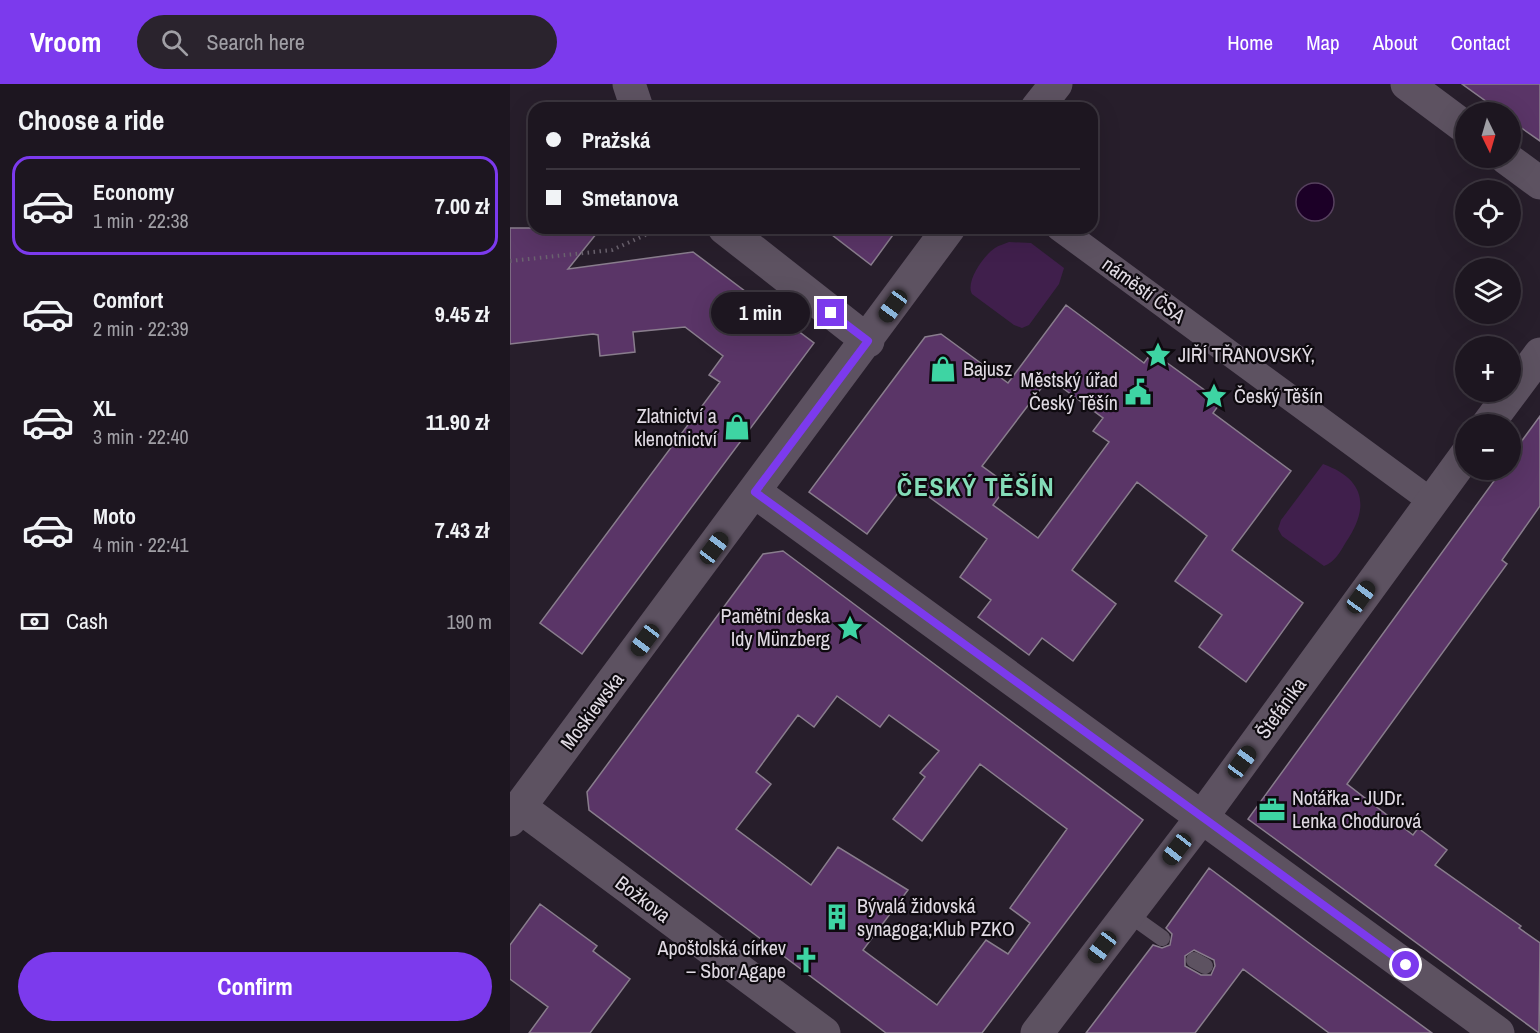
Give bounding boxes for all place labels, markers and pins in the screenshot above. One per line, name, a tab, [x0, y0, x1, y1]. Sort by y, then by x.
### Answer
place icon: JIŘÍ TŘANOVSKÝ,	[1143, 340, 1173, 370]
place label: JIŘÍ TŘANOVSKÝ,	[1178, 341, 1315, 368]
shop icon: Bajusz	[928, 354, 958, 384]
place label: Bajusz	[963, 355, 1012, 382]
place label: Městský úřad Český Těšín	[1020, 366, 1118, 416]
public building icon: Městský úřad Český Těšín	[1123, 377, 1153, 407]
place icon: Český Těšín	[1199, 381, 1229, 411]
place label: Český Těšín	[1234, 382, 1323, 409]
place label: Zlatnictví a klenotnictví	[634, 402, 717, 452]
shop icon: Zlatnictví a klenotnictví	[722, 412, 752, 442]
place label: Pamětní deska Idy Münzberg	[721, 602, 830, 652]
place icon: Pamětní deska Idy Münzberg	[835, 613, 865, 643]
place label: Notářka - JUDr. Lenka Chodurová	[1292, 784, 1421, 834]
office icon: Notářka - JUDr. Lenka Chodurová	[1257, 795, 1287, 825]
place label: Bývalá židovská synagoga;Klub PZKO	[857, 892, 1015, 942]
building icon: Bývalá židovská synagoga;Klub PZKO	[822, 902, 852, 932]
place label: Apoštolská církev – Sbor Agape	[656, 934, 787, 984]
church icon: Apoštolská církev – Sbor Agape	[791, 945, 821, 975]

